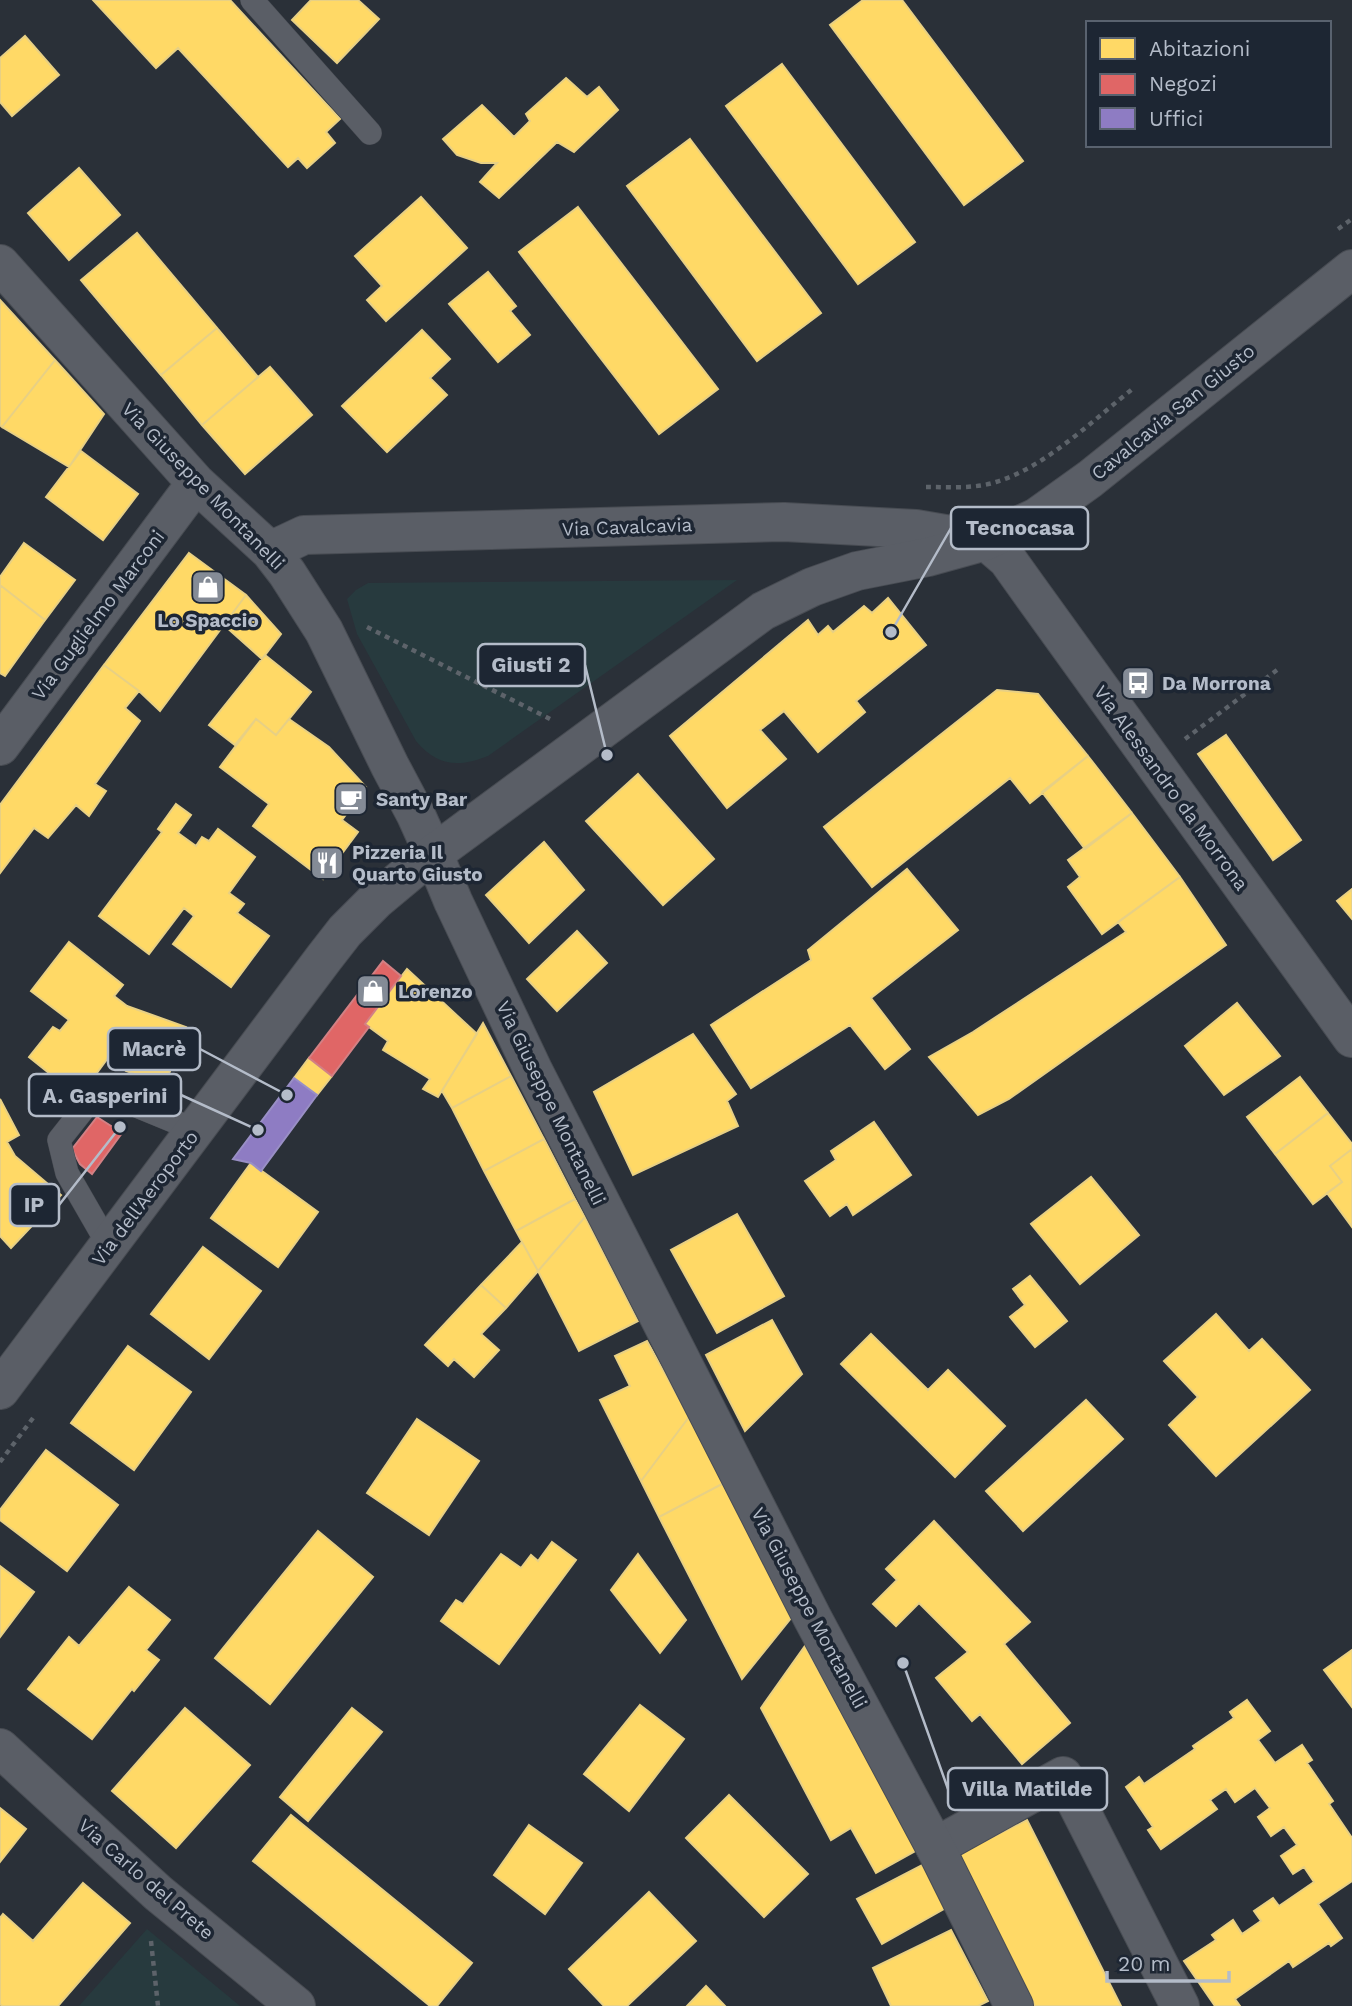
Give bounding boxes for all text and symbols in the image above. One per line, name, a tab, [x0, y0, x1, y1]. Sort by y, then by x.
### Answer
legend	[1086, 21, 1331, 147]
text: Abitazioni	[1149, 36, 1250, 61]
text: Negozi	[1149, 71, 1217, 96]
text: Uffici	[1149, 106, 1203, 131]
street label: Cavalcavia San Giusto	[1087, 339, 1259, 485]
street label: Via Giuseppe Montanelli	[117, 397, 289, 575]
callout: Tecnocasa	[951, 507, 1088, 549]
street label: Via Cavalcavia	[561, 513, 693, 541]
text: Tecnocasa	[966, 515, 1075, 540]
street label: Via Guglielmo Marconi	[27, 526, 169, 704]
shop icon: Lo Spaccio	[189, 568, 227, 606]
place label: Lo Spaccio	[157, 609, 259, 632]
callout: Giusti 2	[478, 644, 585, 686]
text: Giusti 2	[491, 652, 571, 677]
bus stop icon: Da Morrona	[1119, 664, 1157, 702]
place label: Da Morrona	[1162, 672, 1271, 695]
street label: Via Alessandro da Morrona	[1089, 681, 1253, 895]
cafe icon: Santy Bar	[332, 780, 370, 818]
place label: Santy Bar	[376, 788, 468, 811]
place label: Pizzeria Il Quarto Giusto	[352, 841, 483, 886]
restaurant icon: Pizzeria Il Quarto Giusto	[308, 844, 346, 882]
shop icon: Lorenzo	[354, 972, 392, 1010]
place label: Lorenzo	[398, 980, 473, 1003]
street label: Via Giuseppe Montanelli	[492, 997, 610, 1209]
callout: Macrè	[108, 1028, 200, 1070]
text: Macrè	[122, 1036, 186, 1061]
callout: A. Gasperini	[29, 1074, 181, 1116]
text: A. Gasperini	[43, 1083, 167, 1108]
street label: Via dell'Aeroporto	[87, 1126, 203, 1270]
callout: IP	[10, 1184, 59, 1226]
text: IP	[24, 1192, 44, 1217]
street label: Via Giuseppe Montanelli	[746, 1504, 872, 1712]
callout: Villa Matilde	[948, 1768, 1107, 1810]
text: Villa Matilde	[962, 1776, 1092, 1801]
street label: Via Carlo del Prete	[73, 1814, 219, 1944]
scale bar	[1107, 1940, 1230, 1984]
text: 20 m	[1118, 1951, 1170, 1976]

